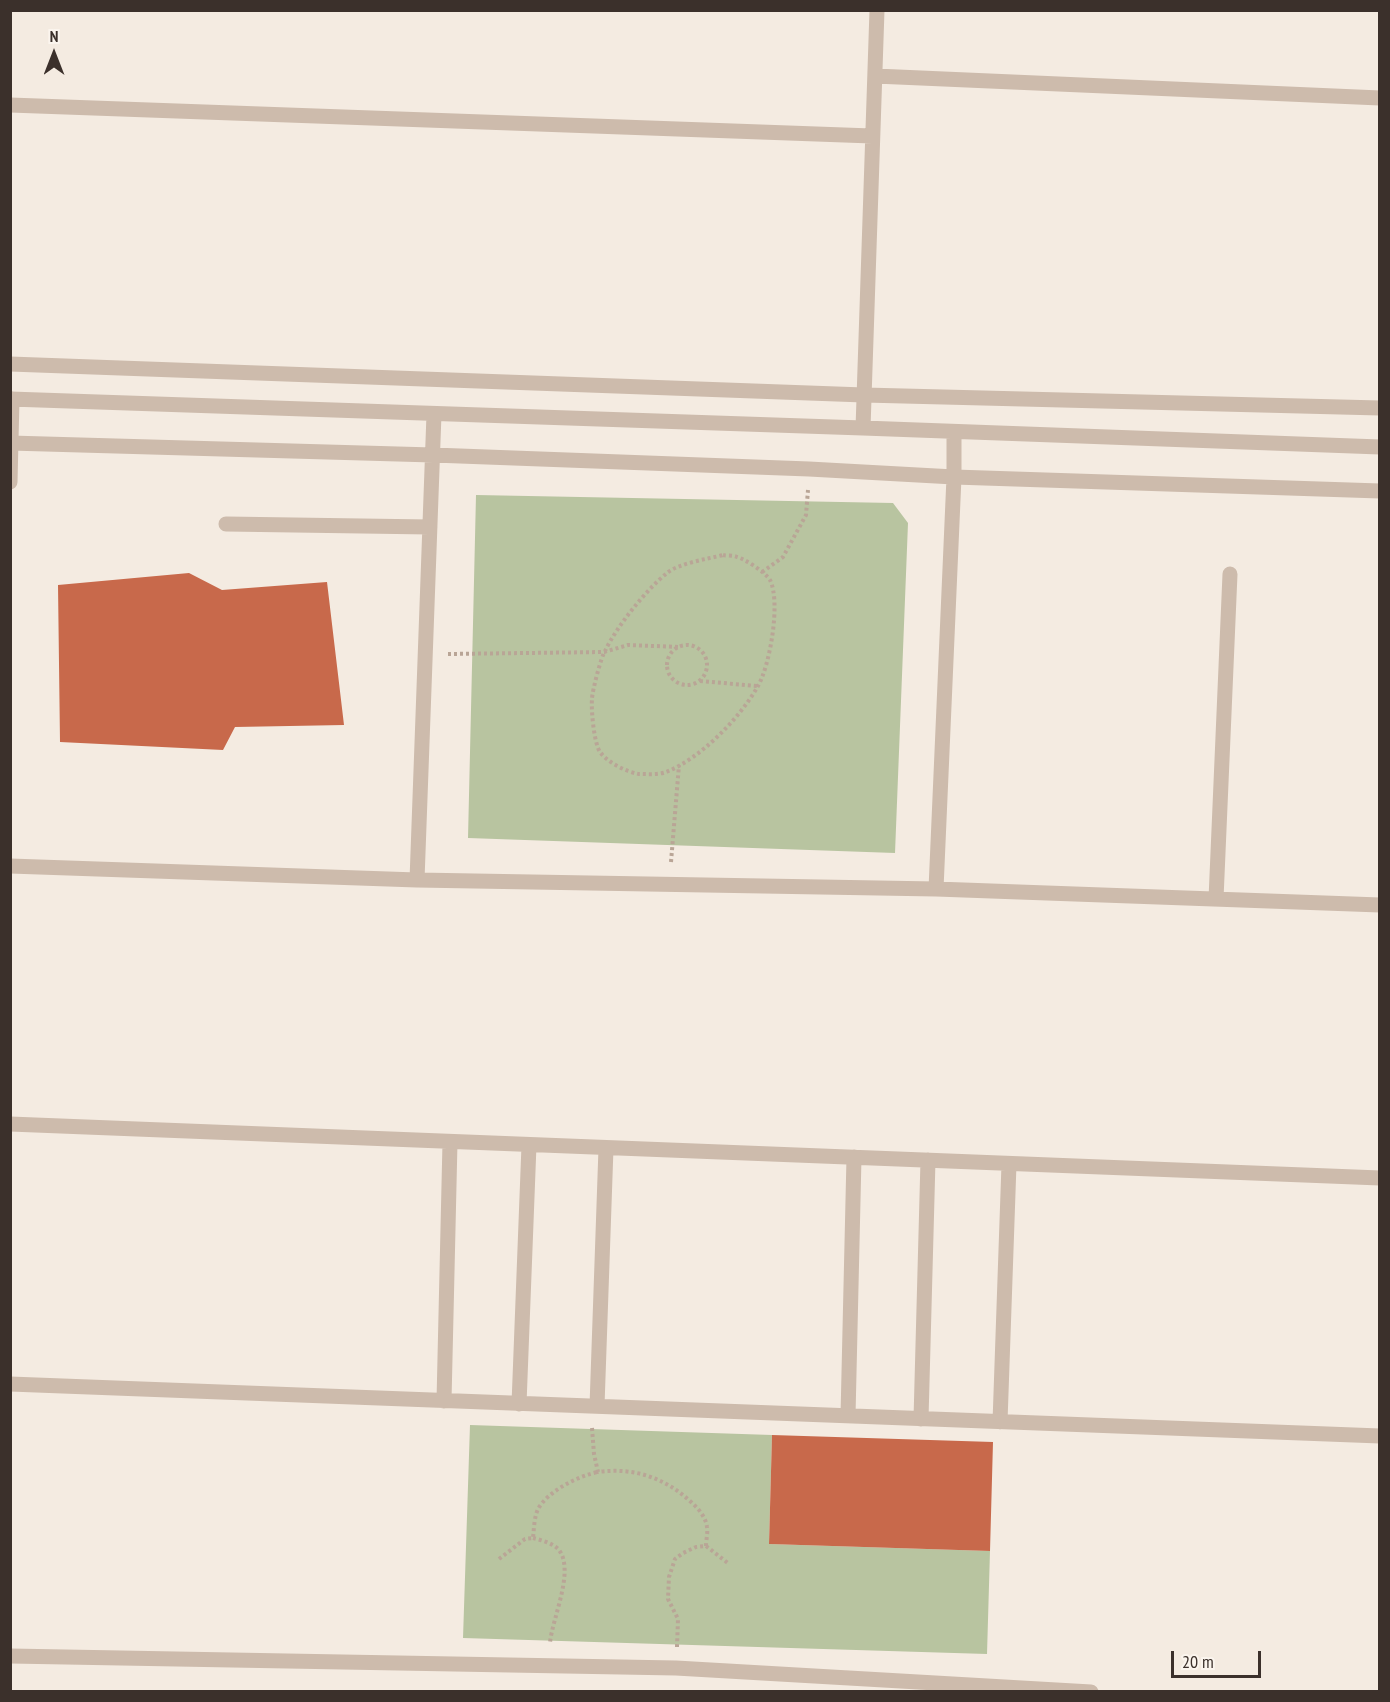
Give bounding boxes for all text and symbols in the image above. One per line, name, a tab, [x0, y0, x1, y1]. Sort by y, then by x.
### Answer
north arrow	[24, 24, 84, 84]
text: N	[50, 26, 58, 46]
scale bar	[1174, 1639, 1264, 1677]
text: 20 m	[1182, 1650, 1214, 1673]

